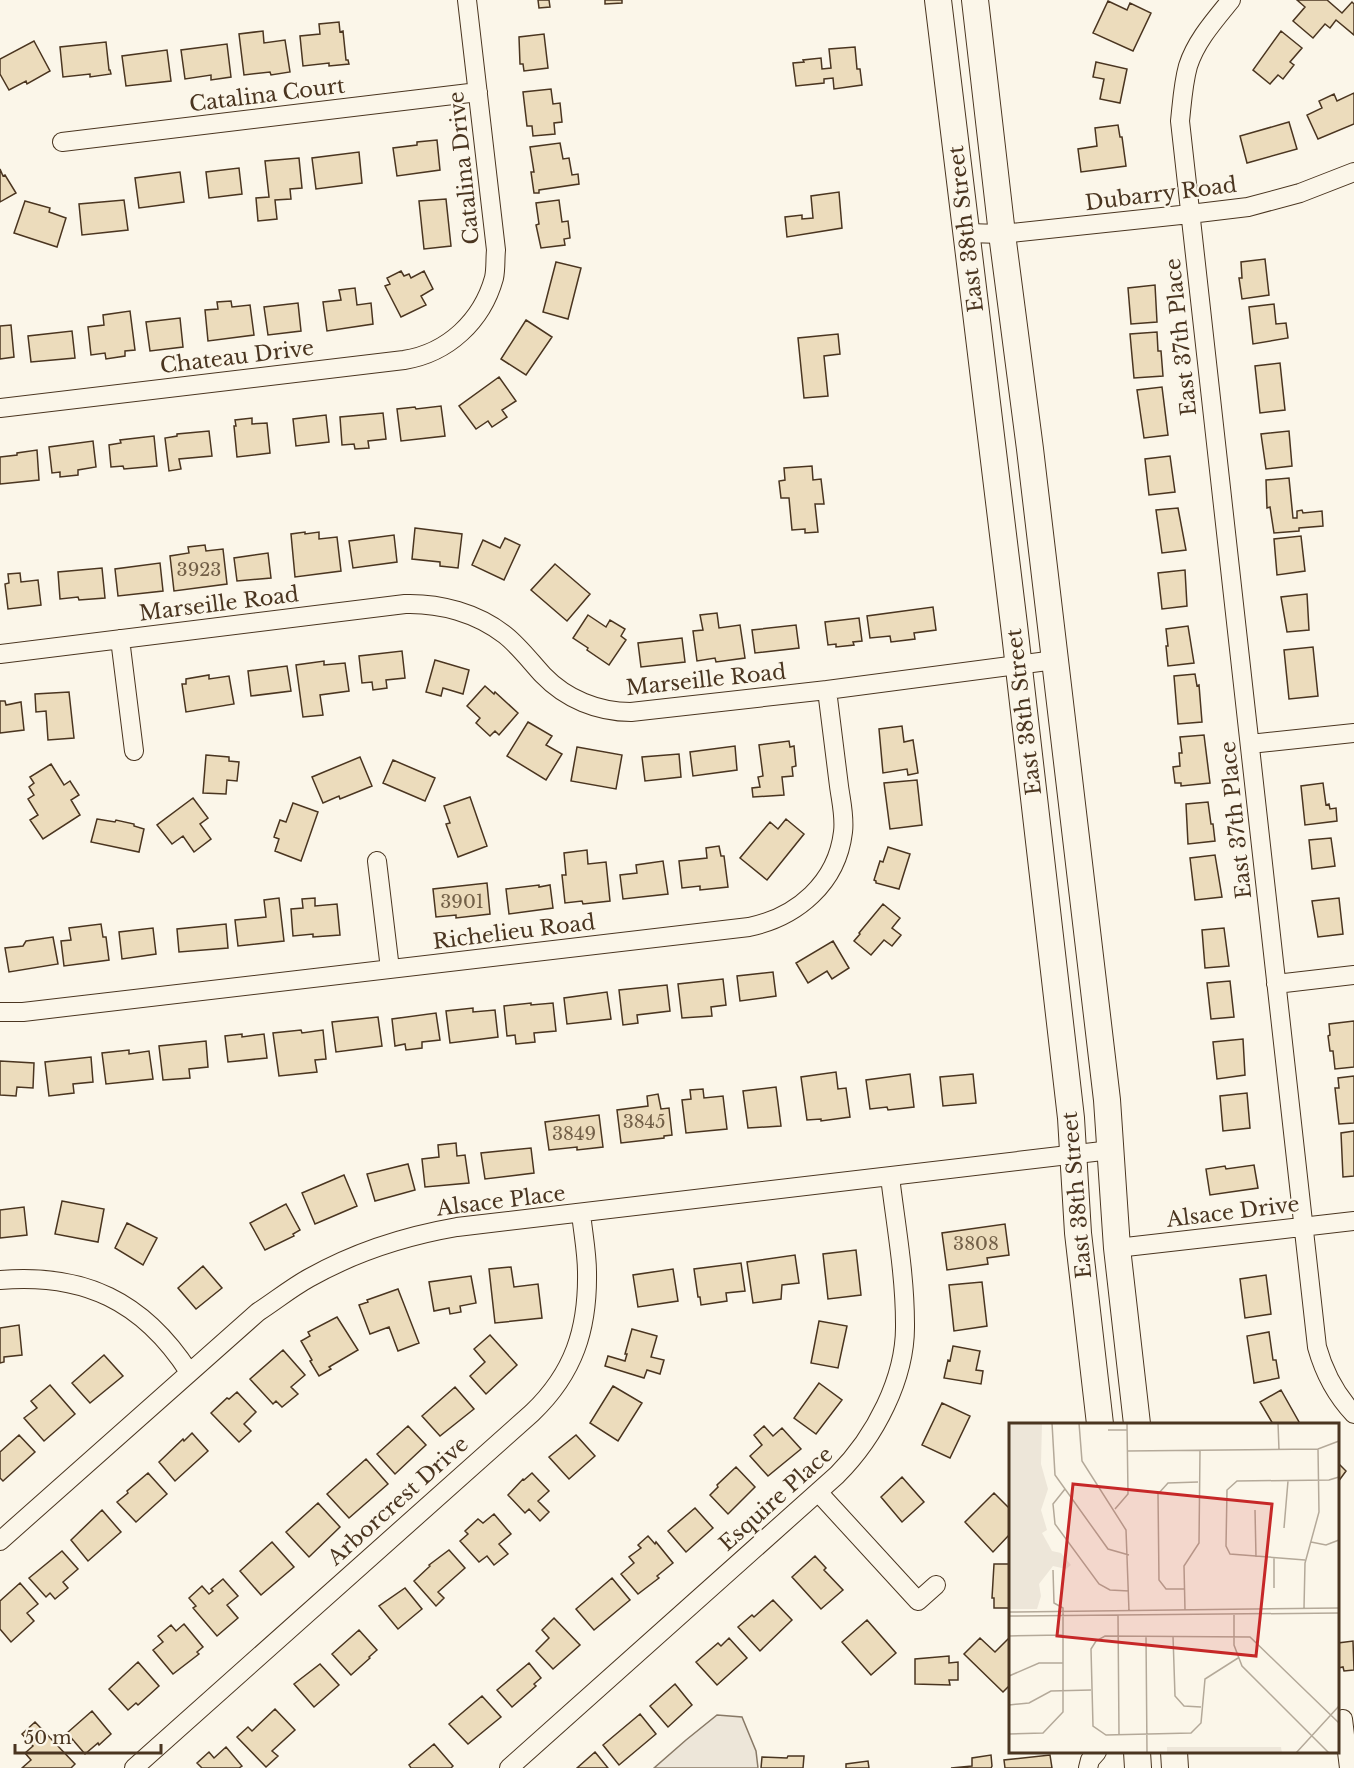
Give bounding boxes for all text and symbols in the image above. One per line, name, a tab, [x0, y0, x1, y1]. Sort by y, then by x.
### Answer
street label: Catalina Court	[188, 73, 346, 117]
street label: Catalina Drive	[443, 90, 485, 246]
street label: East 38th Street	[943, 144, 989, 314]
street label: Dubarry Road	[1084, 172, 1238, 216]
street label: East 37th Place	[1160, 257, 1202, 417]
street label: Chateau Drive	[159, 335, 315, 379]
house number: 3923	[177, 559, 221, 581]
street label: Marseille Road	[138, 581, 300, 627]
street label: East 38th Street	[1001, 627, 1047, 797]
street label: Marseille Road	[625, 659, 787, 701]
street label: East 37th Place	[1215, 740, 1257, 900]
house number: 3901	[440, 891, 484, 913]
street label: Richelieu Road	[431, 909, 597, 955]
street label: East 38th Street	[1057, 1110, 1097, 1280]
house number: 3845	[623, 1111, 665, 1133]
house number: 3849	[552, 1123, 596, 1145]
street label: Alsace Place	[434, 1180, 567, 1222]
street label: Alsace Drive	[1164, 1191, 1301, 1233]
house number: 3808	[953, 1233, 999, 1255]
inset map	[1009, 1423, 1339, 1753]
street label: Arborcrest Drive	[322, 1431, 474, 1572]
street label: Esquire Place	[714, 1441, 838, 1557]
scale bar	[15, 1717, 160, 1755]
text: 50 m	[24, 1727, 72, 1749]

